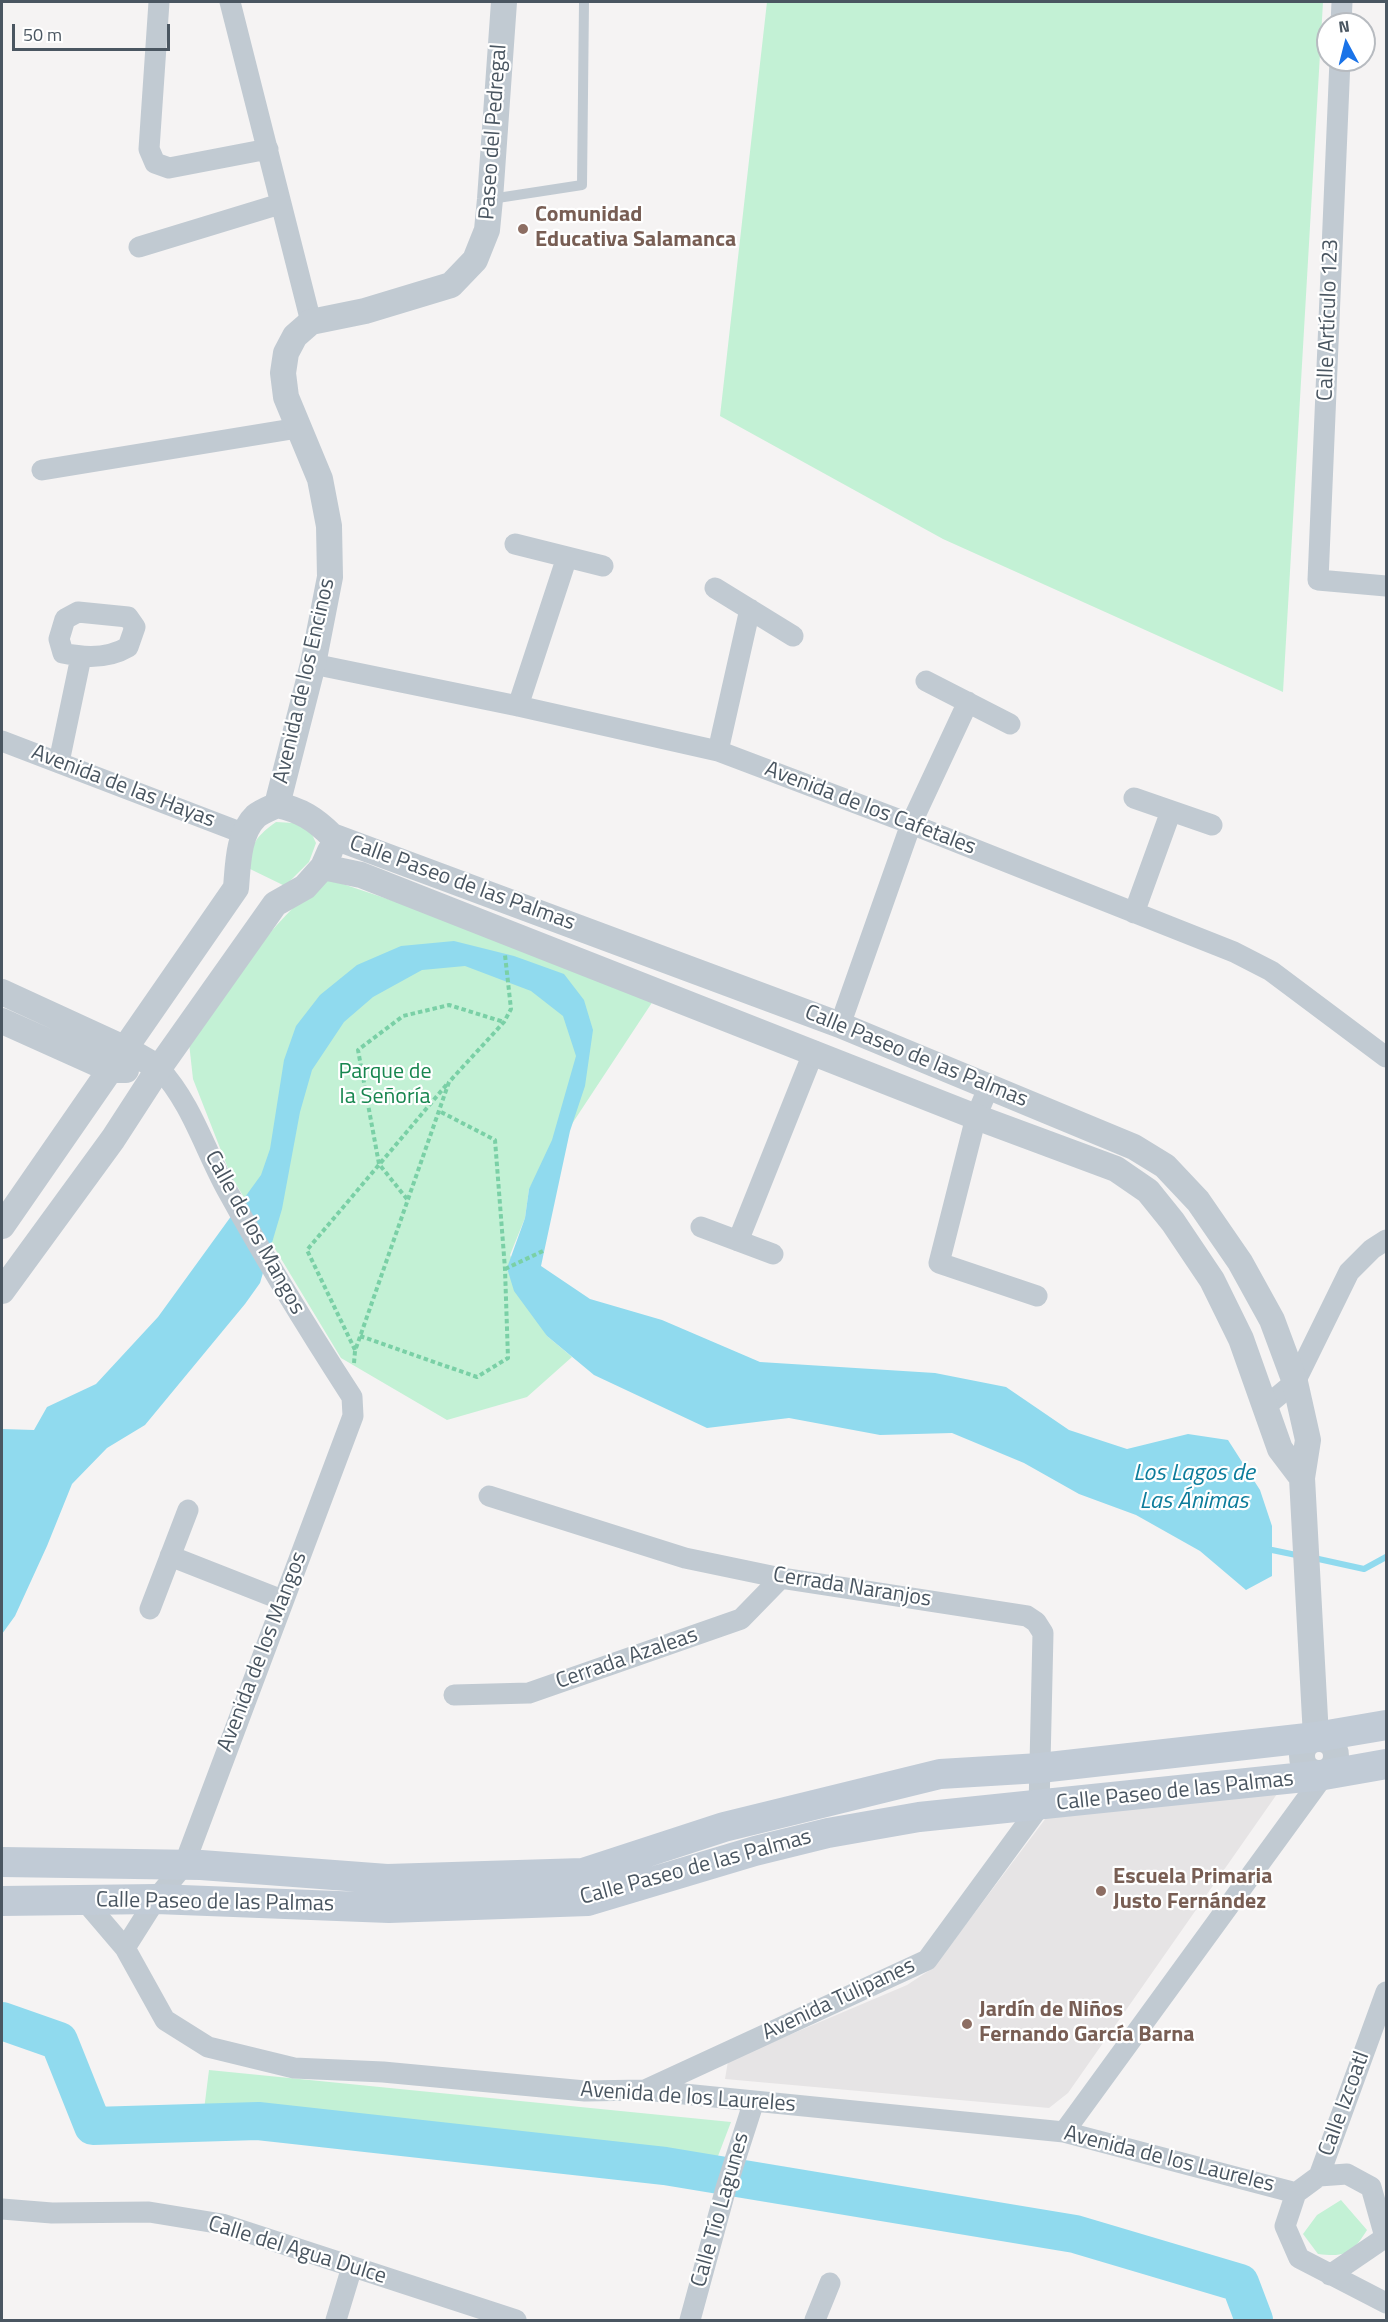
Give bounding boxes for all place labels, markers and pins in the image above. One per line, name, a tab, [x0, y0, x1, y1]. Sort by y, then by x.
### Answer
place label: Comunidad Educativa Salamanca	[535, 203, 736, 254]
marker: Comunidad Educativa Salamanca	[516, 222, 530, 236]
place label: Escuela Primaria Justo Fernández	[1113, 1865, 1272, 1916]
marker: Escuela Primaria Justo Fernández	[1094, 1884, 1108, 1898]
place label: Jardín de Niños Fernando García Barna	[979, 1998, 1195, 2050]
marker: Jardín de Niños Fernando García Barna	[960, 2017, 974, 2031]

